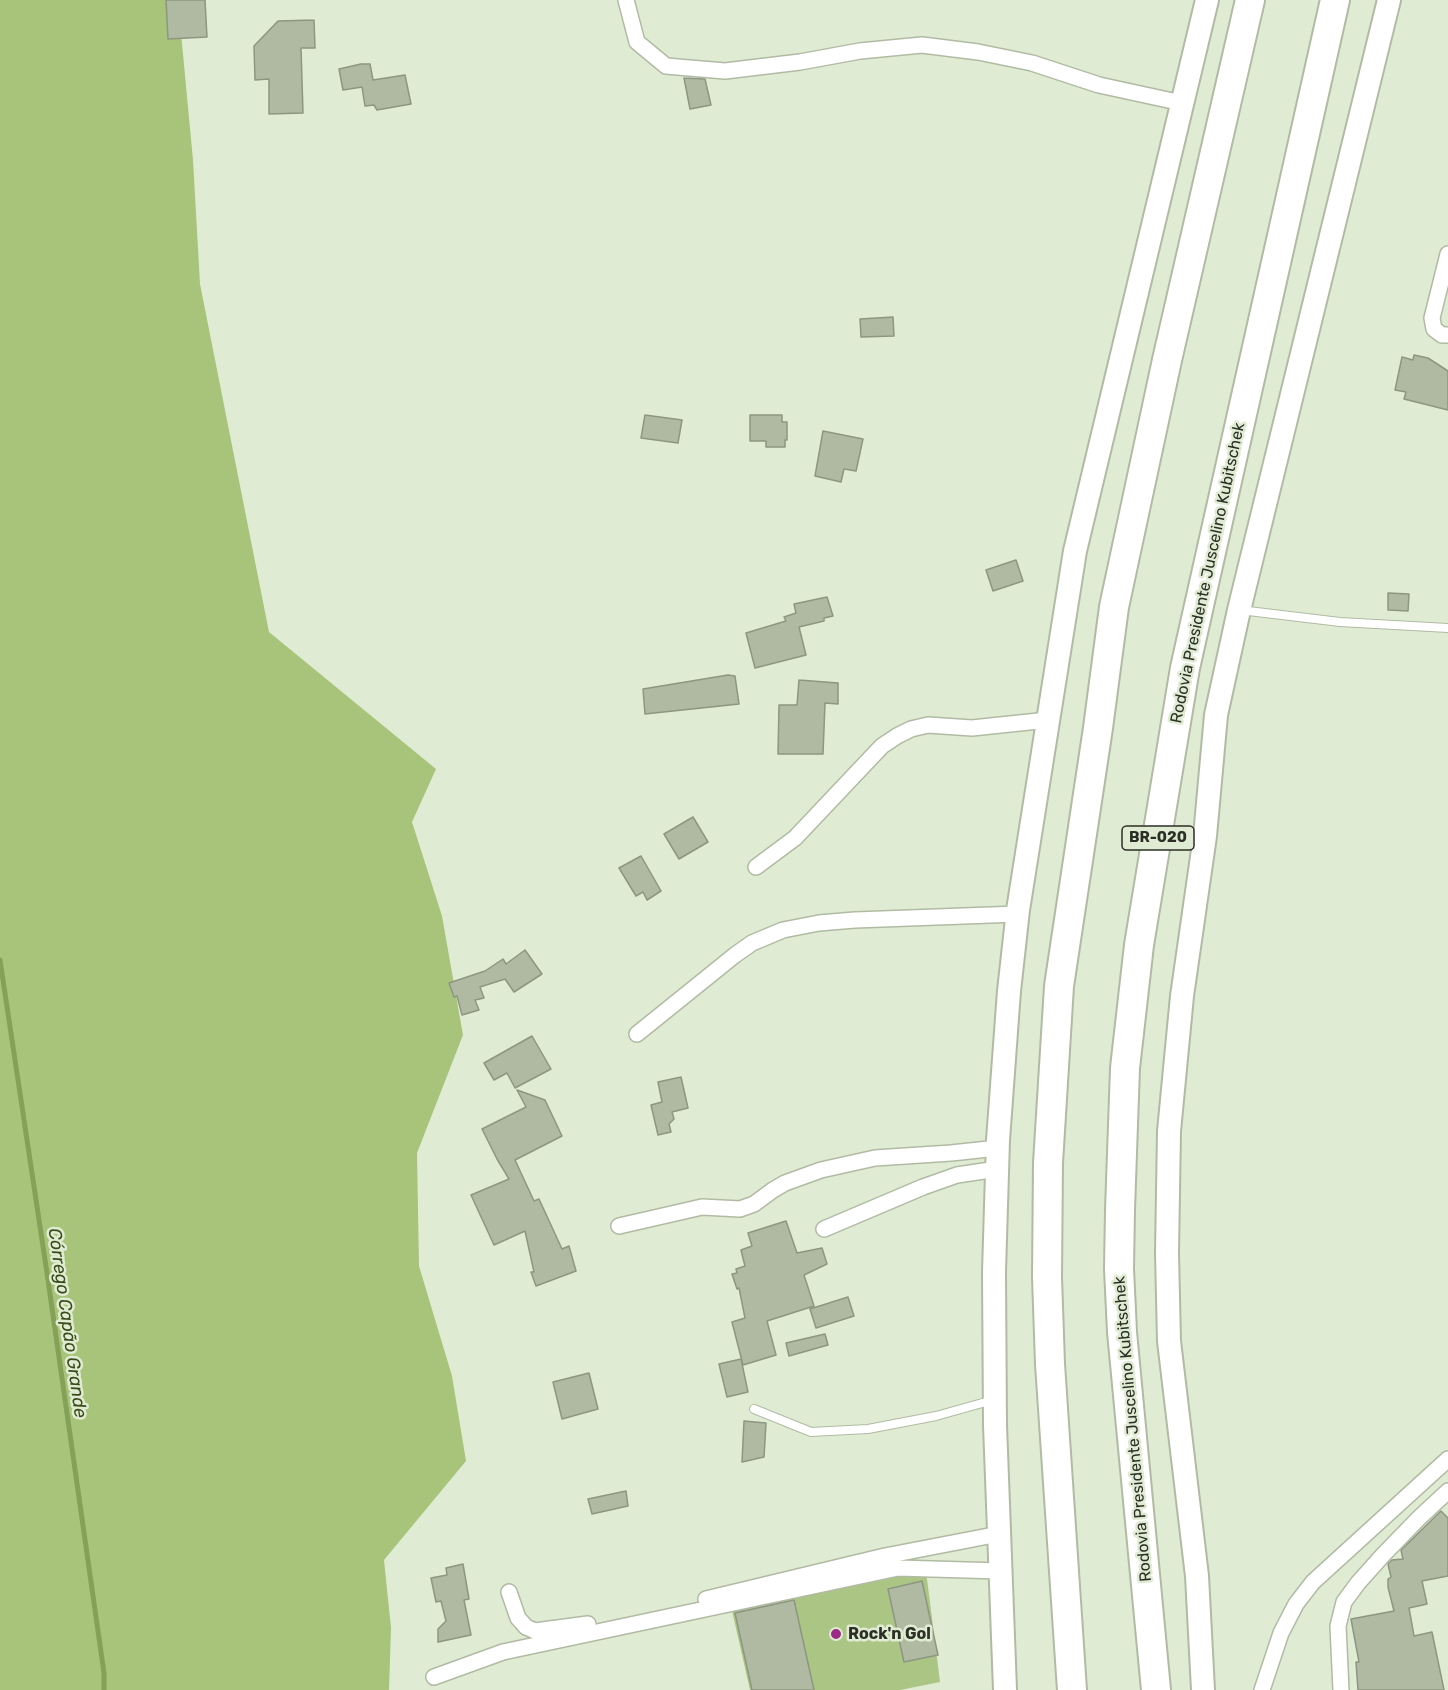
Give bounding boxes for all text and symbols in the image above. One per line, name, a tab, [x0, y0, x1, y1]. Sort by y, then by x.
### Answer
street label: Rodovia Presidente Juscelino Kubitschek	[1167, 421, 1249, 725]
road number: BR-020	[1122, 826, 1194, 850]
water label: Córrego Capão Grande	[43, 1227, 91, 1419]
street label: Rodovia Presidente Juscelino Kubitschek	[1110, 1275, 1156, 1583]
place label: Rock'n Gol	[848, 1624, 931, 1644]
marker: Rock'n Gol	[829, 1627, 843, 1641]

